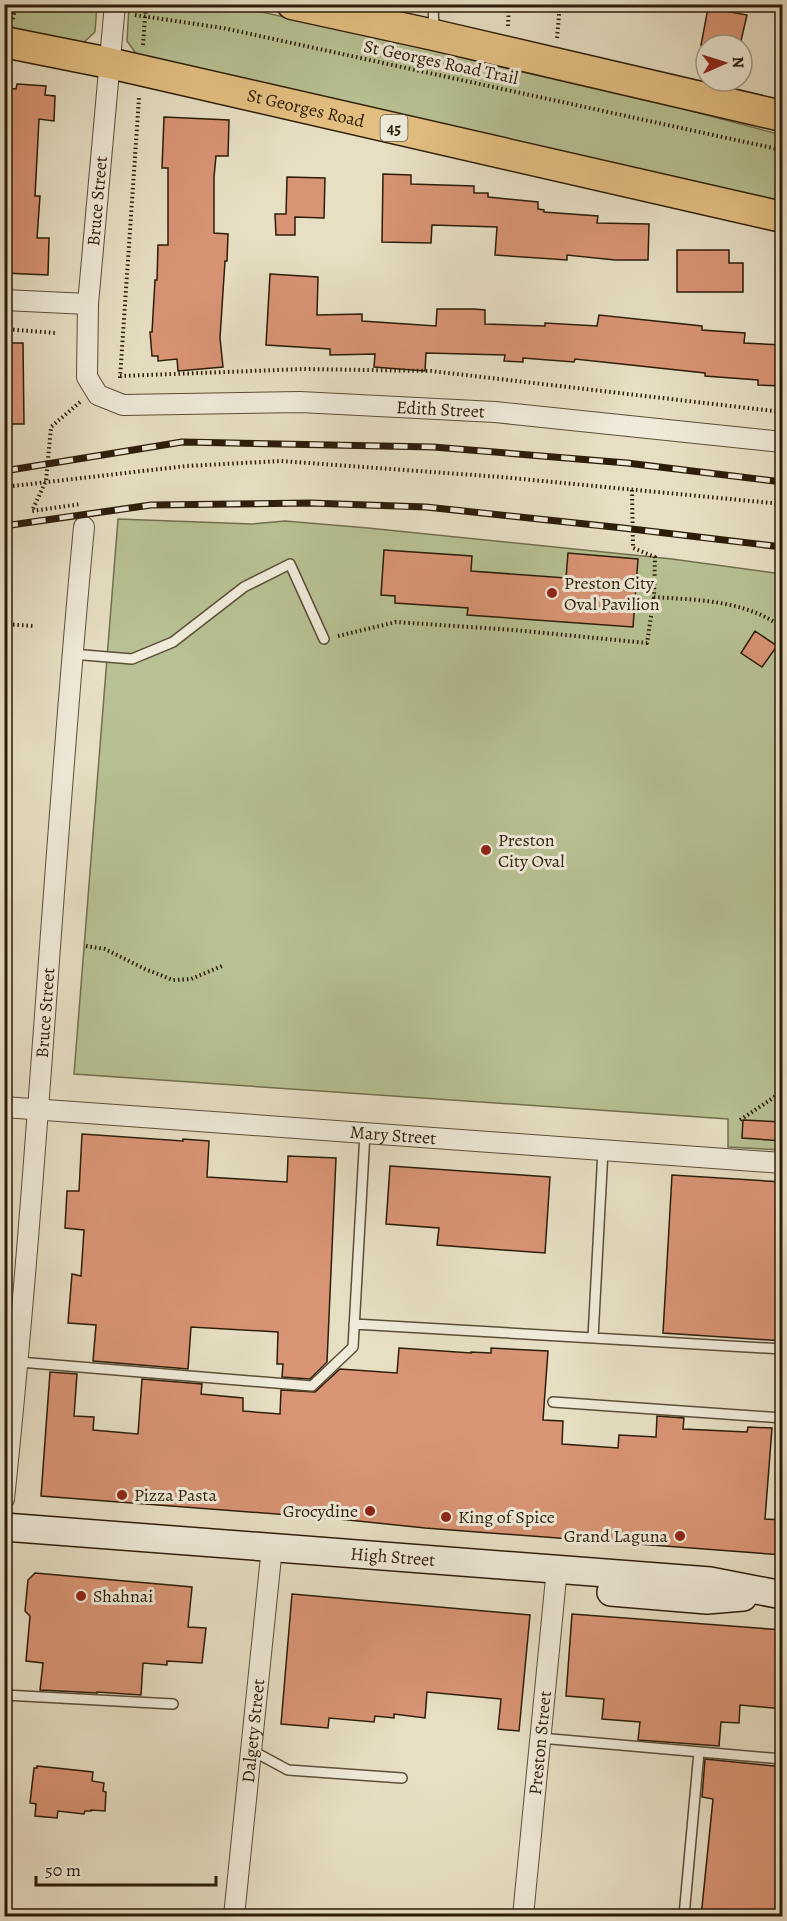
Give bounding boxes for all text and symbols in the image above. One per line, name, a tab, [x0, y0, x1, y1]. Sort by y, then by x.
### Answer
north arrow	[694, 33, 754, 93]
street label: St Georges Road Trail	[362, 34, 521, 90]
text: N	[727, 56, 749, 69]
street label: St Georges Road	[245, 83, 367, 133]
road number: 45	[380, 115, 408, 141]
street label: Bruce Street	[81, 155, 113, 247]
street label: Edith Street	[396, 395, 485, 423]
place label: Preston City Oval Pavilion	[564, 571, 660, 616]
marker: Preston City Oval Pavilion	[545, 586, 559, 600]
place label: Preston City Oval	[498, 828, 565, 873]
marker: Preston City Oval	[479, 843, 493, 857]
street label: Bruce Street	[30, 967, 60, 1059]
street label: Mary Street	[349, 1120, 437, 1150]
place label: Pizza Pasta	[134, 1483, 217, 1507]
marker: Pizza Pasta	[115, 1488, 129, 1502]
place label: Grocydine	[283, 1499, 358, 1523]
marker: Grocydine	[363, 1504, 377, 1518]
place label: King of Spice	[458, 1505, 555, 1529]
marker: King of Spice	[439, 1510, 453, 1524]
place label: Grand Laguna	[564, 1524, 669, 1548]
marker: Grand Laguna	[673, 1529, 687, 1543]
street label: High Street	[350, 1542, 436, 1572]
place label: Shahnai	[93, 1584, 153, 1608]
marker: Shahnai	[74, 1589, 88, 1603]
street label: Dalgety Street	[236, 1678, 270, 1784]
street label: Preston Street	[523, 1690, 557, 1796]
scale bar	[36, 1849, 216, 1887]
text: 50 m	[45, 1858, 81, 1882]

